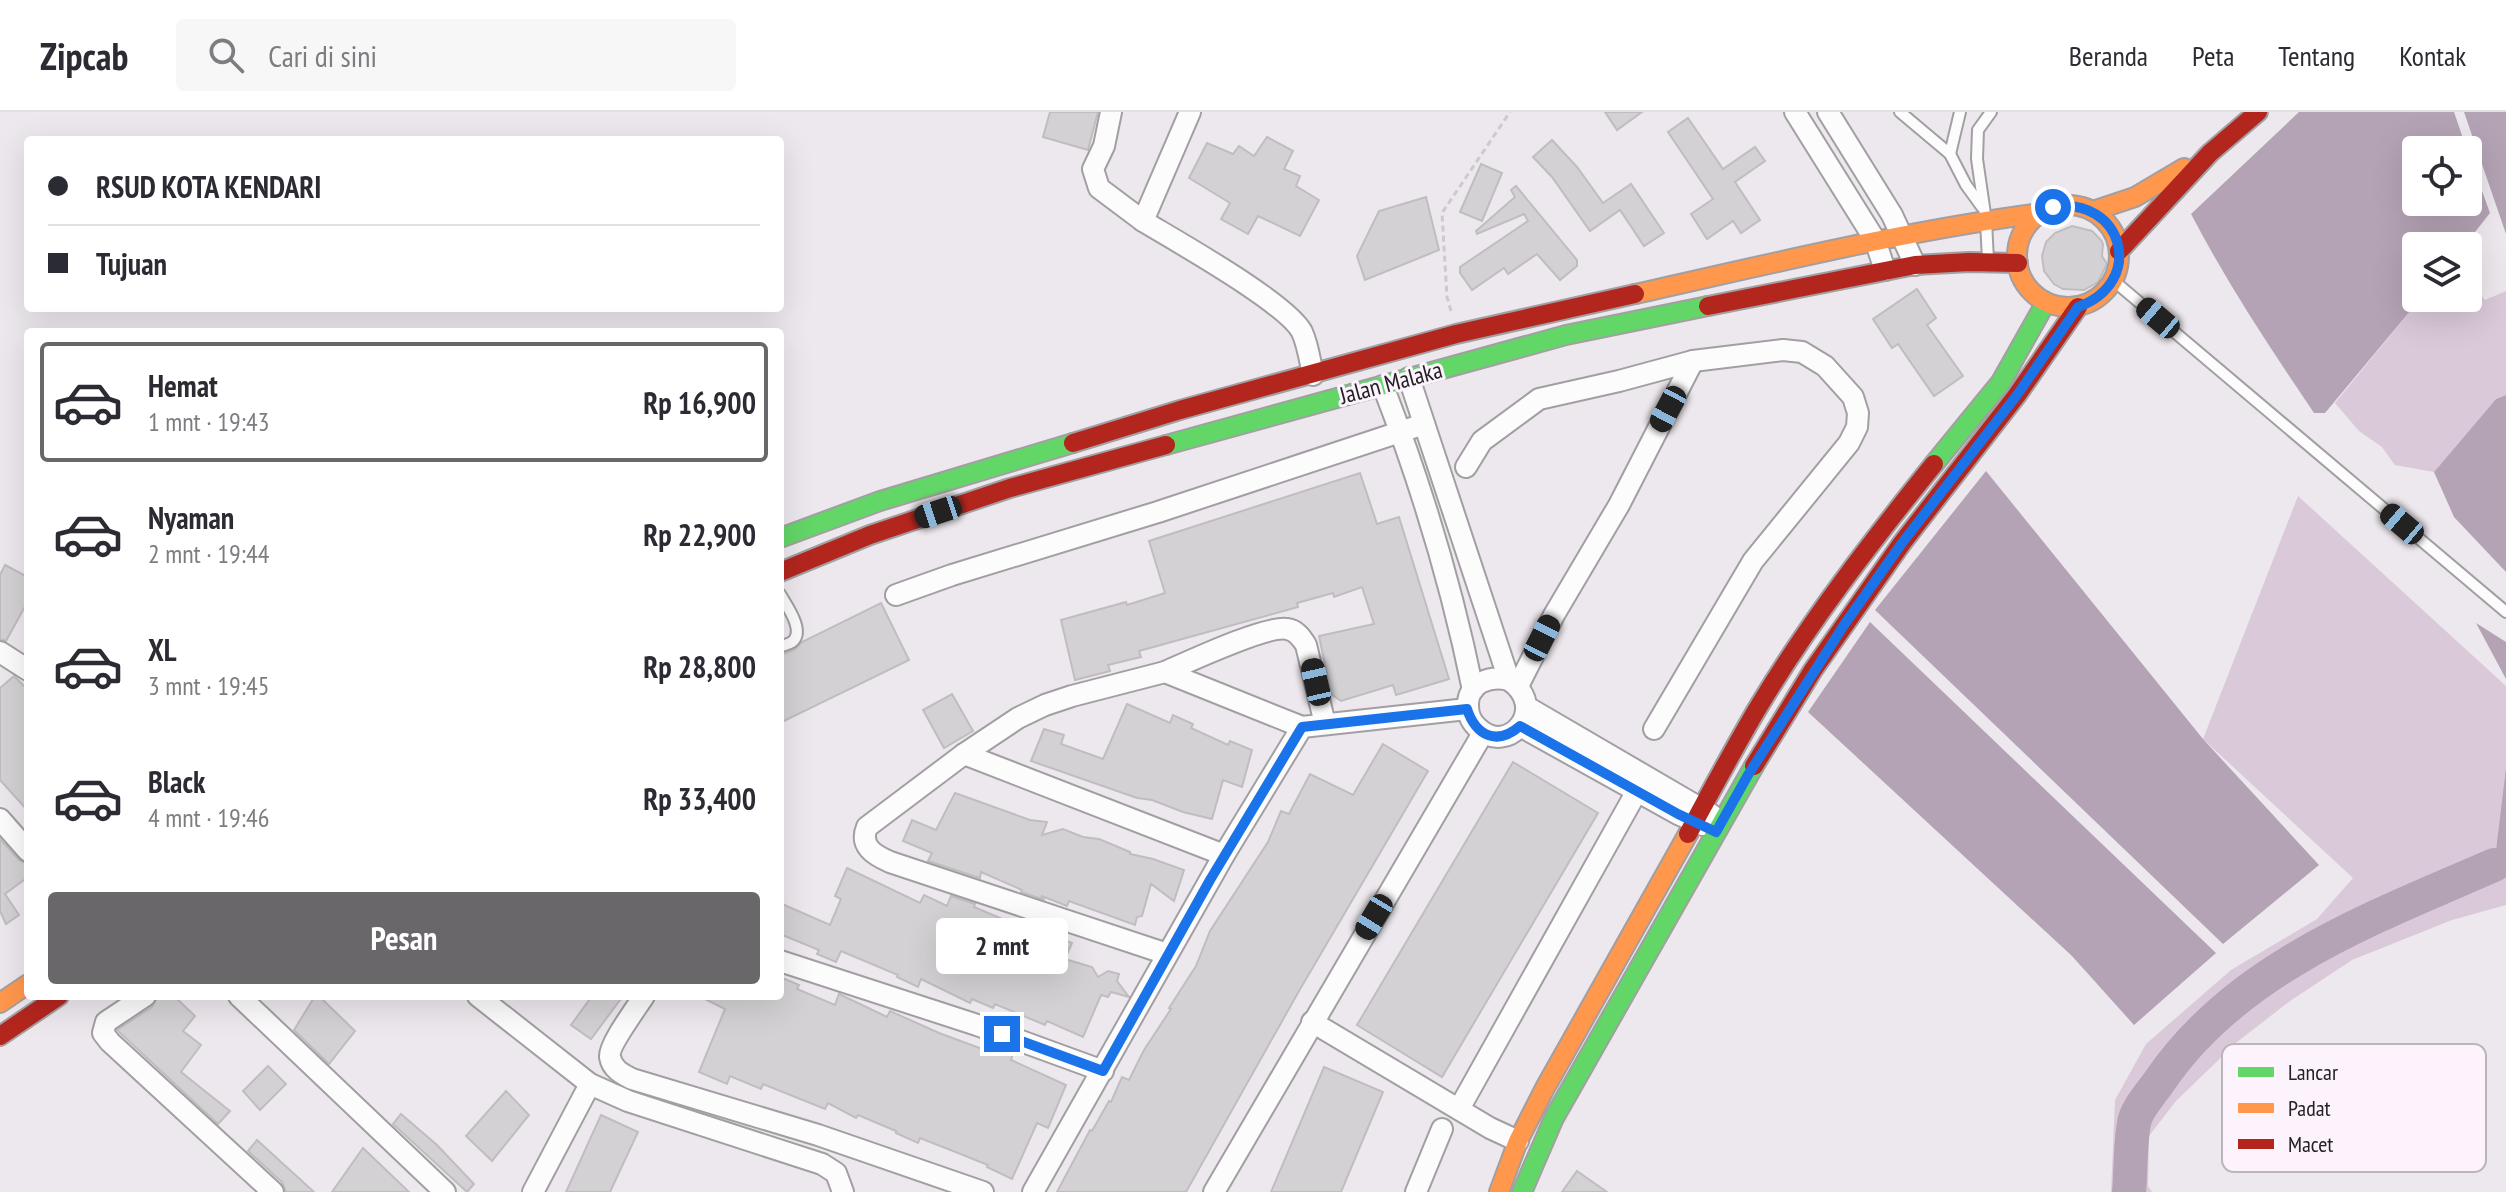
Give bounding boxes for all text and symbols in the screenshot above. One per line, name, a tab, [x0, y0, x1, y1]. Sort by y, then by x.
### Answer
search box	[176, 19, 736, 91]
text: Zipcab	[40, 31, 128, 80]
icon: search	[204, 33, 248, 77]
text: Cari di sini	[268, 36, 377, 75]
text: Beranda	[2069, 37, 2148, 74]
text: Peta	[2192, 37, 2234, 74]
text: Tentang	[2278, 37, 2355, 74]
text: Kontak	[2399, 37, 2466, 74]
map controls	[2402, 136, 2482, 312]
button: locate	[2402, 136, 2482, 216]
text: RSUD KOTA KENDARI	[96, 167, 321, 206]
route start	[2035, 189, 2071, 225]
button: layers	[2402, 232, 2482, 312]
text: Tujuan	[96, 244, 167, 283]
car	[2132, 293, 2184, 343]
street label: Jalan Malaka	[1335, 354, 1446, 411]
icon: car	[52, 366, 124, 438]
text: Hemat	[148, 366, 218, 405]
car	[1646, 382, 1690, 436]
text: Rp 16,900	[643, 383, 756, 422]
text: 1 mnt · 19:43	[148, 405, 269, 438]
car	[911, 493, 965, 531]
icon: car	[52, 498, 124, 570]
text: Nyaman	[148, 498, 234, 537]
car	[2376, 499, 2428, 549]
text: Rp 22,900	[643, 515, 756, 554]
text: 2 mnt · 19:44	[148, 537, 269, 570]
car	[1520, 611, 1564, 665]
icon: car	[52, 630, 124, 702]
text: XL	[148, 630, 177, 669]
text: Rp 28,800	[643, 647, 756, 686]
car	[1299, 656, 1333, 708]
text: 3 mnt · 19:45	[148, 669, 269, 702]
icon: car	[52, 762, 124, 834]
text: Black	[148, 762, 205, 801]
text: Rp 33,400	[643, 779, 756, 818]
text: 4 mnt · 19:46	[148, 801, 269, 834]
car	[1351, 890, 1397, 944]
button: Pesan	[48, 892, 760, 984]
callout: 2 mnt	[936, 918, 1068, 974]
text: 2 mnt	[975, 929, 1029, 962]
route end	[984, 1016, 1020, 1052]
legend	[2222, 1044, 2486, 1172]
text: Lancar	[2288, 1058, 2338, 1086]
text: Padat	[2288, 1094, 2331, 1122]
text: Macet	[2288, 1130, 2333, 1158]

